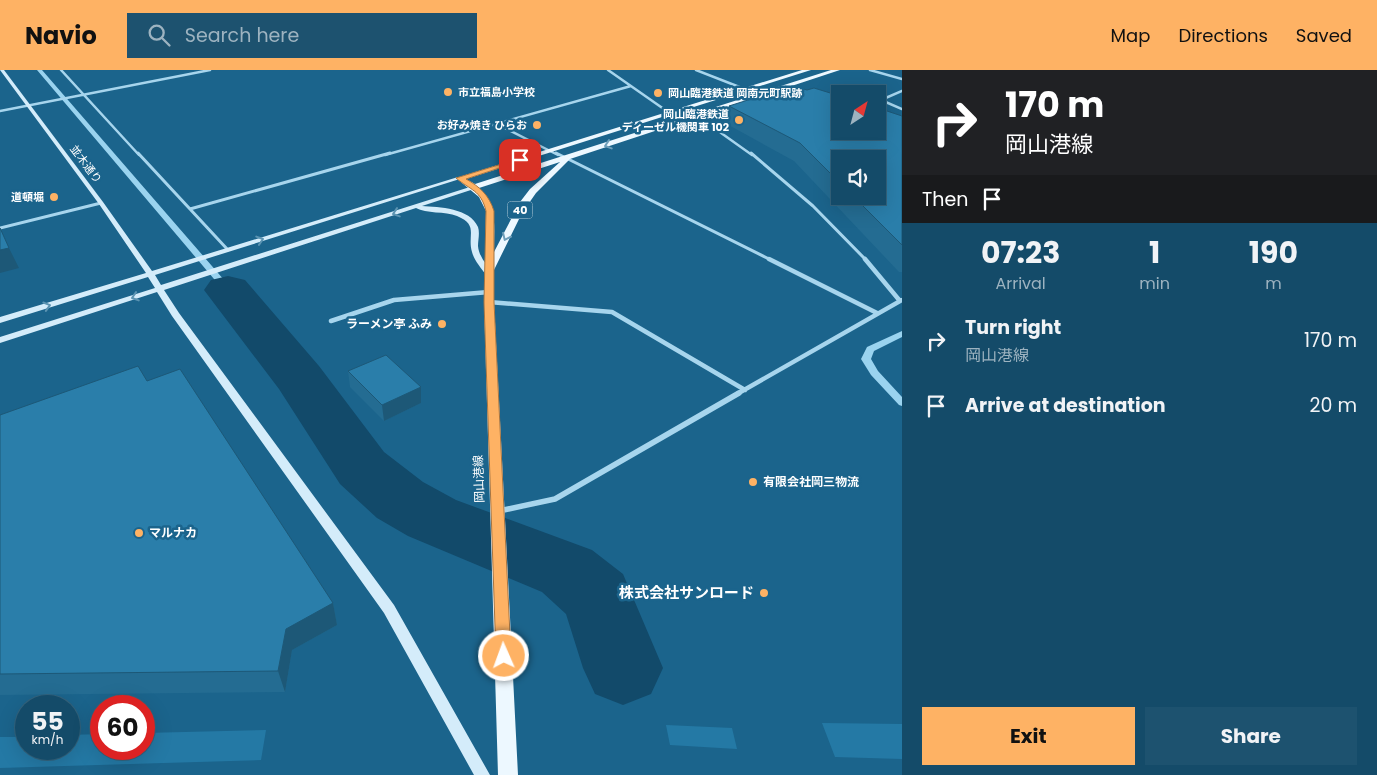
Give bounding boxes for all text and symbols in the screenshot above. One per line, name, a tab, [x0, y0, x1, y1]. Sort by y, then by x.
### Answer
search box	[127, 13, 477, 58]
text: Navio	[25, 19, 97, 52]
icon: search	[145, 21, 173, 49]
text: Search here	[185, 22, 299, 49]
text: Map	[1111, 23, 1150, 48]
text: Directions	[1178, 23, 1268, 48]
text: Saved	[1296, 23, 1352, 48]
text: 170 m	[1005, 80, 1104, 129]
place label: 市立福島小学校	[458, 84, 535, 100]
place label: 岡山臨港鉄道 岡南元町駅跡	[668, 85, 802, 101]
north arrow	[831, 85, 886, 140]
map controls	[831, 85, 886, 205]
marker: 市立福島小学校	[442, 86, 454, 98]
marker: 岡山臨港鉄道 岡南元町駅跡	[652, 87, 664, 99]
icon: right	[922, 90, 987, 155]
place label: 岡山臨港鉄道 ディーゼル機関車 102	[622, 106, 729, 135]
marker: 岡山臨港鉄道 ディーゼル機関車 102	[733, 114, 745, 126]
place label: お好み焼き ひらお	[437, 117, 527, 133]
marker: お好み焼き ひらお	[531, 119, 543, 131]
text: 岡山港線	[1005, 129, 1093, 160]
pin	[499, 139, 541, 181]
one-way arrow	[604, 139, 612, 149]
street label: 並木通り	[66, 142, 106, 186]
icon: arrive	[506, 146, 534, 174]
button: sound	[831, 150, 886, 205]
icon: arrive	[978, 185, 1006, 213]
text: Then	[922, 186, 968, 213]
place label: 道頓堀	[11, 189, 44, 205]
marker: 道頓堀	[48, 191, 60, 203]
road number: 40	[508, 202, 532, 218]
one-way arrow	[392, 208, 401, 218]
text: 07:23	[981, 231, 1060, 274]
text: 1	[1149, 231, 1160, 274]
text: 190	[1249, 231, 1298, 274]
one-way arrow	[501, 232, 512, 241]
one-way arrow	[256, 235, 264, 245]
text: Arrival	[995, 272, 1046, 295]
text: min	[1139, 272, 1170, 295]
text: m	[1265, 272, 1282, 295]
one-way arrow	[131, 291, 140, 301]
one-way arrow	[42, 301, 50, 311]
text: Turn right	[965, 314, 1061, 341]
place label: ラーメン亭 ふみ	[346, 315, 432, 332]
marker: ラーメン亭 ふみ	[436, 318, 448, 330]
icon: right	[922, 327, 950, 355]
text: 170 m	[1304, 327, 1357, 354]
text: 岡山港線	[965, 344, 1029, 367]
icon: arrive	[922, 392, 950, 420]
text: Arrive at destination	[965, 392, 1166, 419]
text: 20 m	[1309, 392, 1357, 419]
street label: 岡山港線	[469, 455, 488, 503]
place label: 有限会社岡三物流	[763, 473, 859, 490]
marker: 有限会社岡三物流	[747, 476, 759, 488]
place label: マルナカ	[149, 524, 197, 541]
marker: マルナカ	[133, 527, 145, 539]
place label: 株式会社サンロード	[619, 582, 754, 603]
marker: 株式会社サンロード	[758, 587, 770, 599]
position arrow	[477, 629, 529, 681]
speed limit sign: 60	[90, 695, 155, 760]
text: 55	[31, 704, 64, 739]
button: Exit	[922, 707, 1135, 765]
button: Share	[1145, 707, 1357, 765]
text: km/h	[32, 731, 63, 748]

